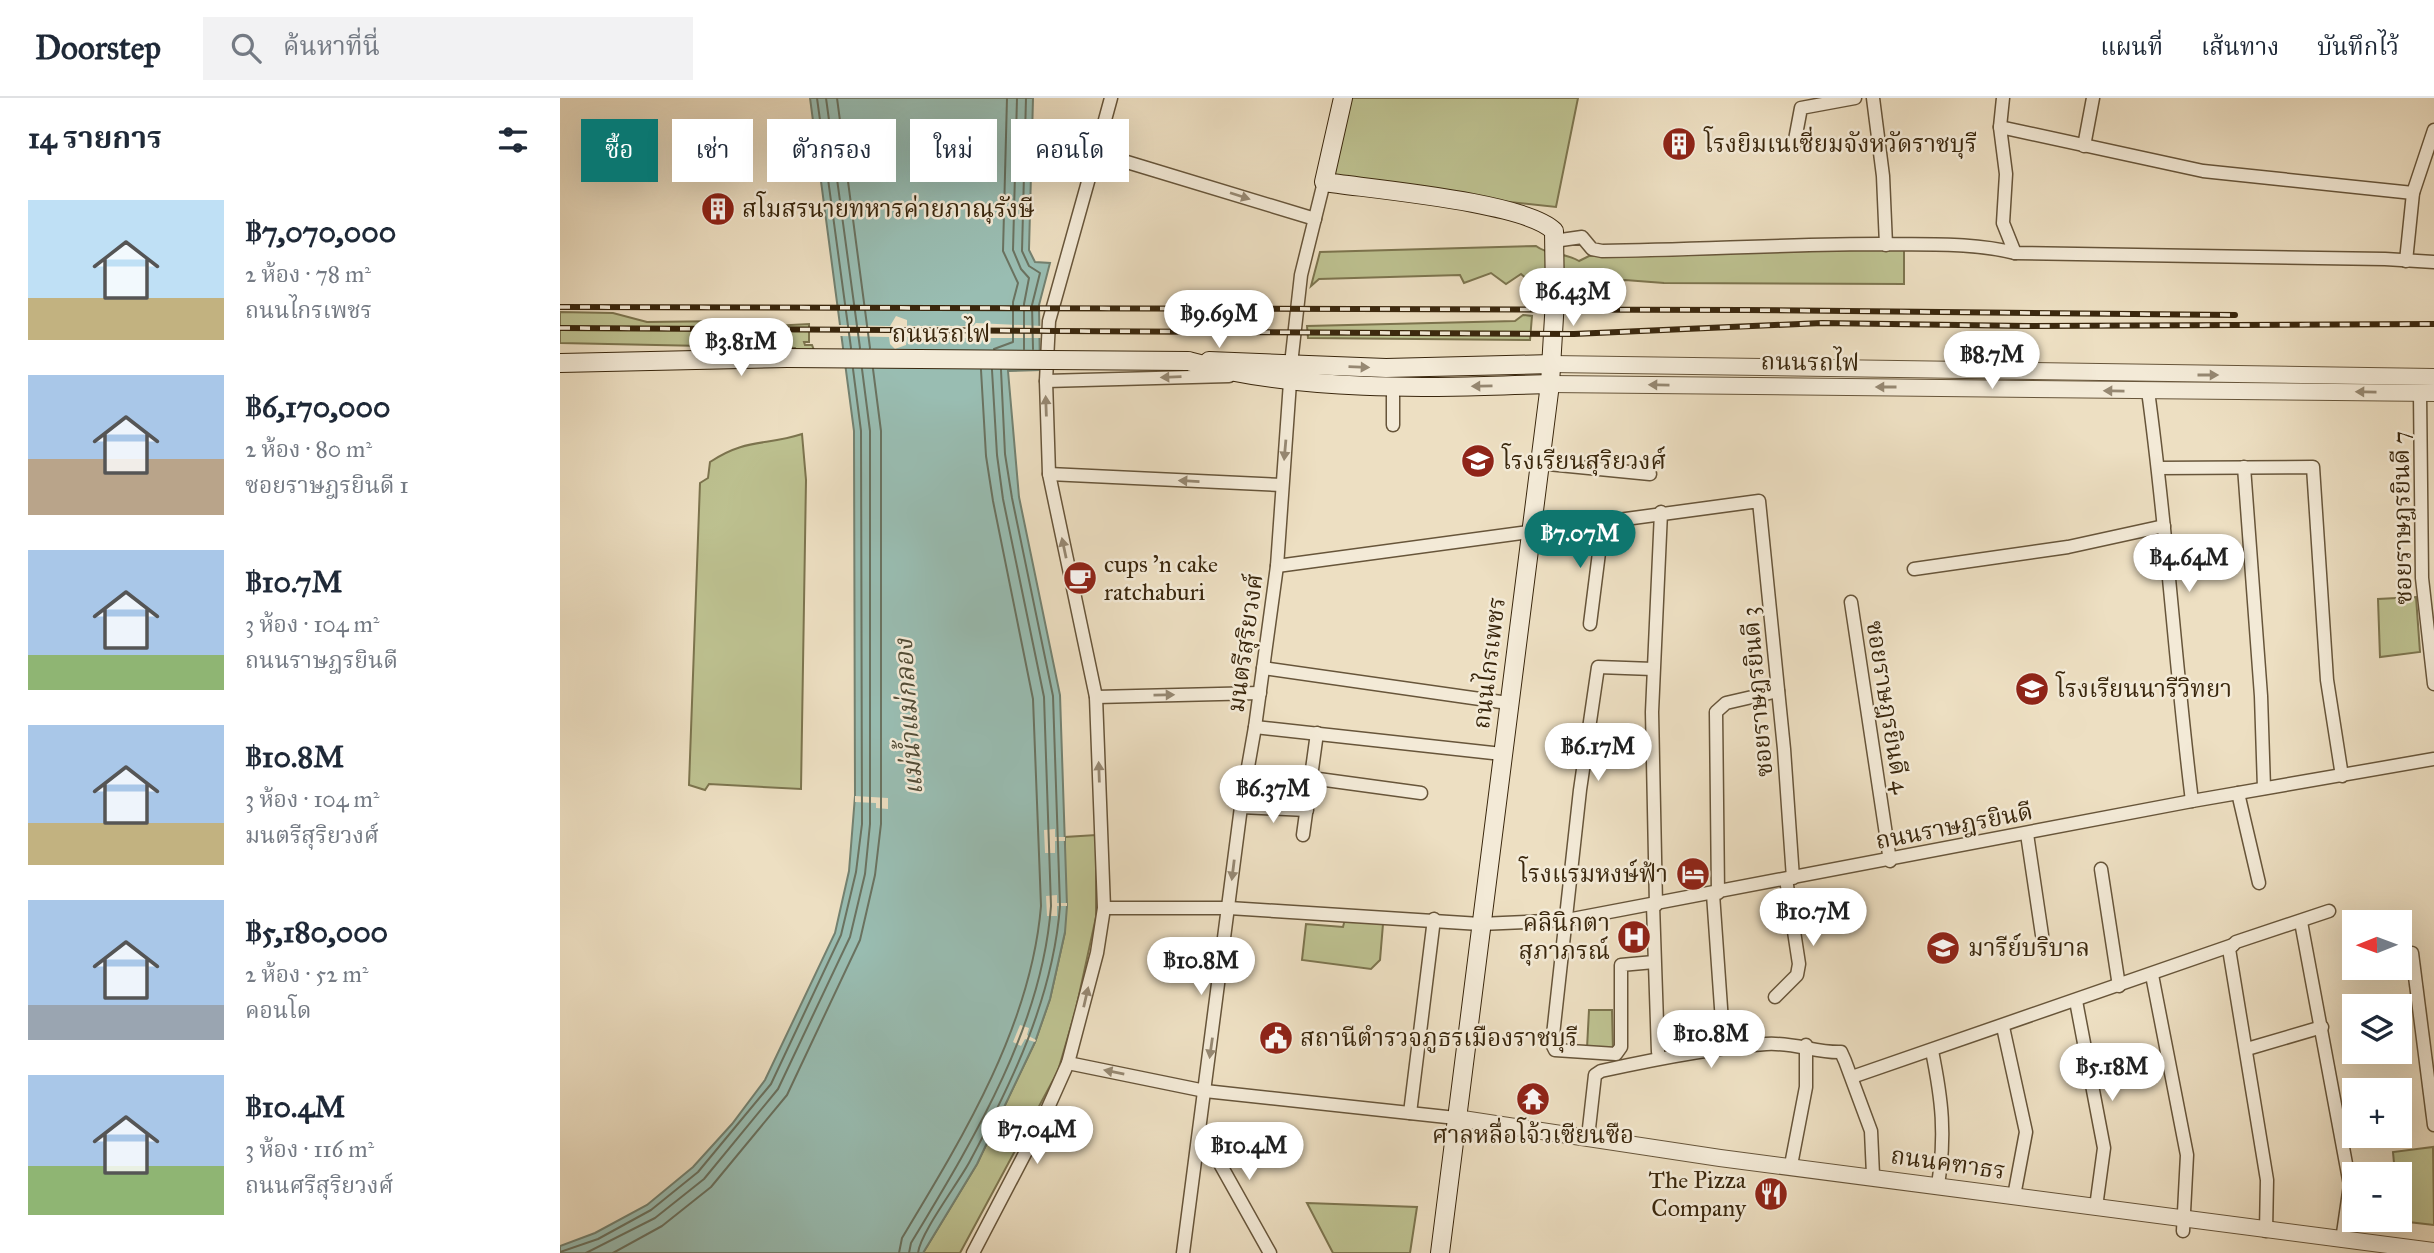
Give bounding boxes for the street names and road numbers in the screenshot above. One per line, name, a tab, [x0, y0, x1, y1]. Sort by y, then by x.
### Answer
street label: ถนนรถไฟ	[892, 316, 990, 349]
street label: ถนนรถไฟ	[1760, 343, 1860, 378]
street label: ซอยราษฎรยินดี 7	[2385, 431, 2419, 605]
street label: มนตรีสุริยวงศ์	[1219, 572, 1270, 714]
street label: ถนนไกรเพชร	[1463, 595, 1512, 731]
street label: ซอยราษฎรยินดี 3	[1735, 606, 1779, 778]
street label: ซอยราษฎรยินดี 4	[1860, 618, 1917, 796]
street label: ถนนราษฎรยินดี	[1873, 796, 2035, 856]
street label: ถนนคฑาธร	[1889, 1140, 2007, 1186]

